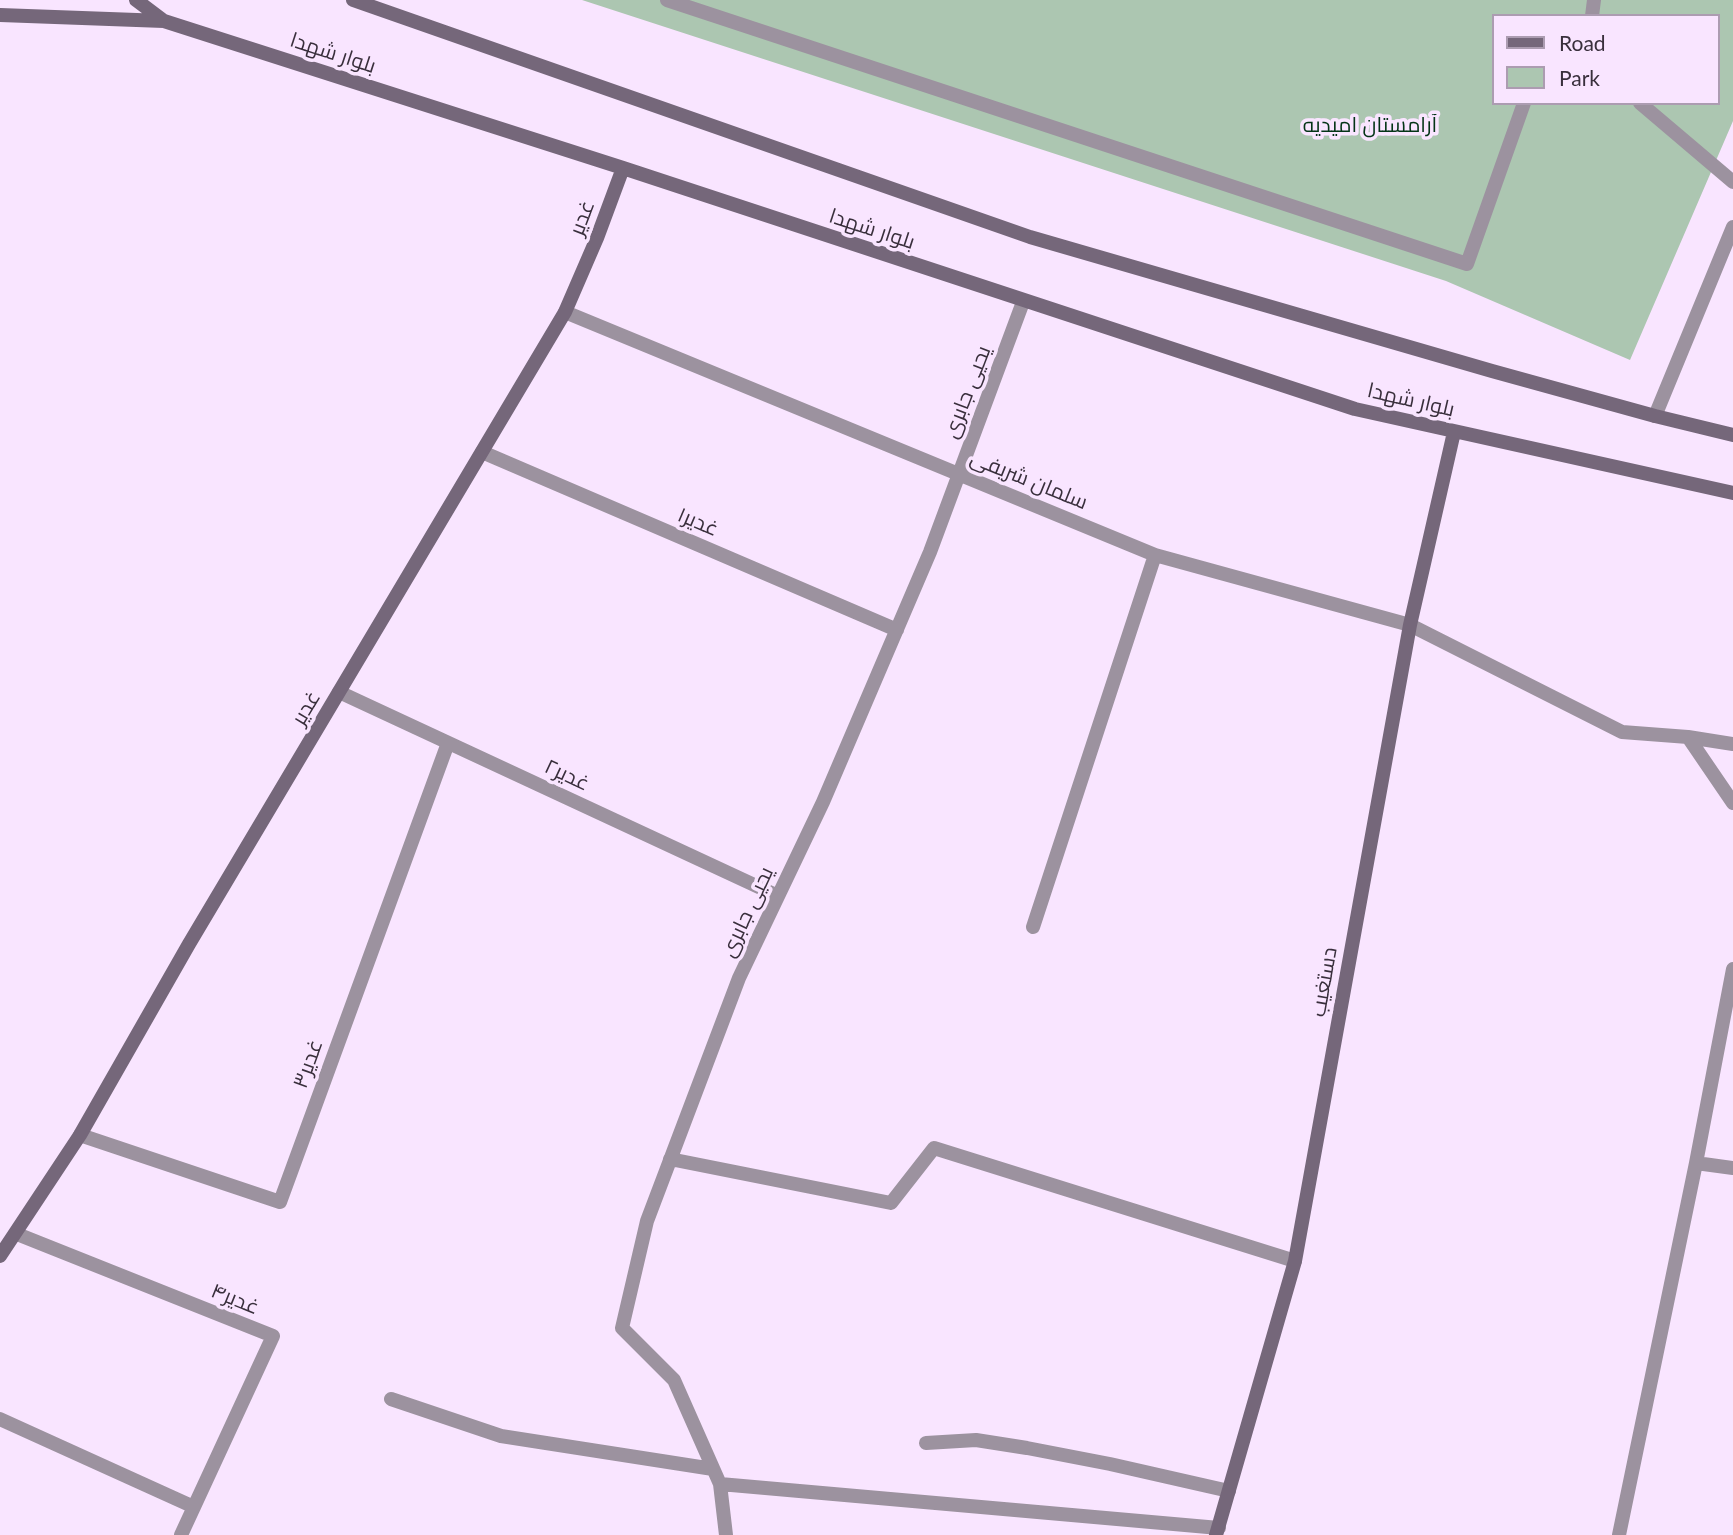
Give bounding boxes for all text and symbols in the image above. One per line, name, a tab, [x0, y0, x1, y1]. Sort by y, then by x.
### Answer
legend	[1492, 14, 1719, 105]
street label: بلوار شهدا	[287, 27, 379, 79]
text: Road	[1559, 30, 1606, 55]
text: Park	[1559, 65, 1600, 90]
park label: آرامستان امیدیه	[1303, 112, 1437, 138]
street label: غدیر	[564, 197, 600, 239]
street label: بلوار شهدا	[826, 203, 918, 255]
street label: یحیی جابری	[938, 342, 996, 442]
street label: بلوار شهدا	[1365, 378, 1457, 422]
street label: سلمان شریفی	[967, 445, 1091, 515]
street label: غدیر۱	[674, 502, 722, 542]
street label: غدیر	[286, 686, 326, 730]
street label: غدیر۲	[541, 754, 593, 796]
street label: یحیی جابری	[715, 863, 779, 961]
street label: دستغیب	[1305, 945, 1343, 1019]
street label: غدیر۳	[288, 1036, 328, 1092]
street label: غدیر۴	[207, 1278, 263, 1320]

